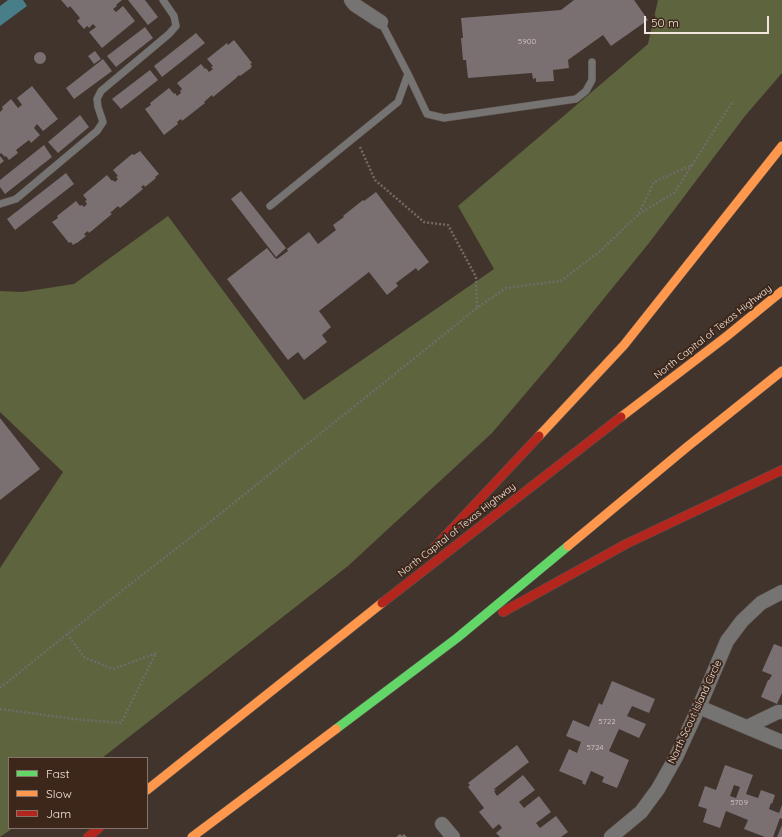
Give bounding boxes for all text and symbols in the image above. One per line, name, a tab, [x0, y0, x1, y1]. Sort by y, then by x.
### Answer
scale bar	[646, 8, 771, 34]
text: 50 m	[651, 15, 679, 30]
house number: 5900	[518, 37, 536, 47]
street label: North Capital of Texas Highway	[652, 282, 774, 382]
street label: North Capital of Texas Highway	[396, 480, 518, 580]
street label: North Scout Island Circle	[666, 658, 724, 766]
house number: 5722	[598, 717, 616, 727]
house number: 5724	[587, 743, 603, 753]
legend	[8, 757, 148, 829]
text: Fast	[46, 766, 70, 781]
text: Slow	[46, 786, 72, 801]
house number: 5709	[730, 798, 748, 808]
text: Jam	[46, 806, 71, 821]

